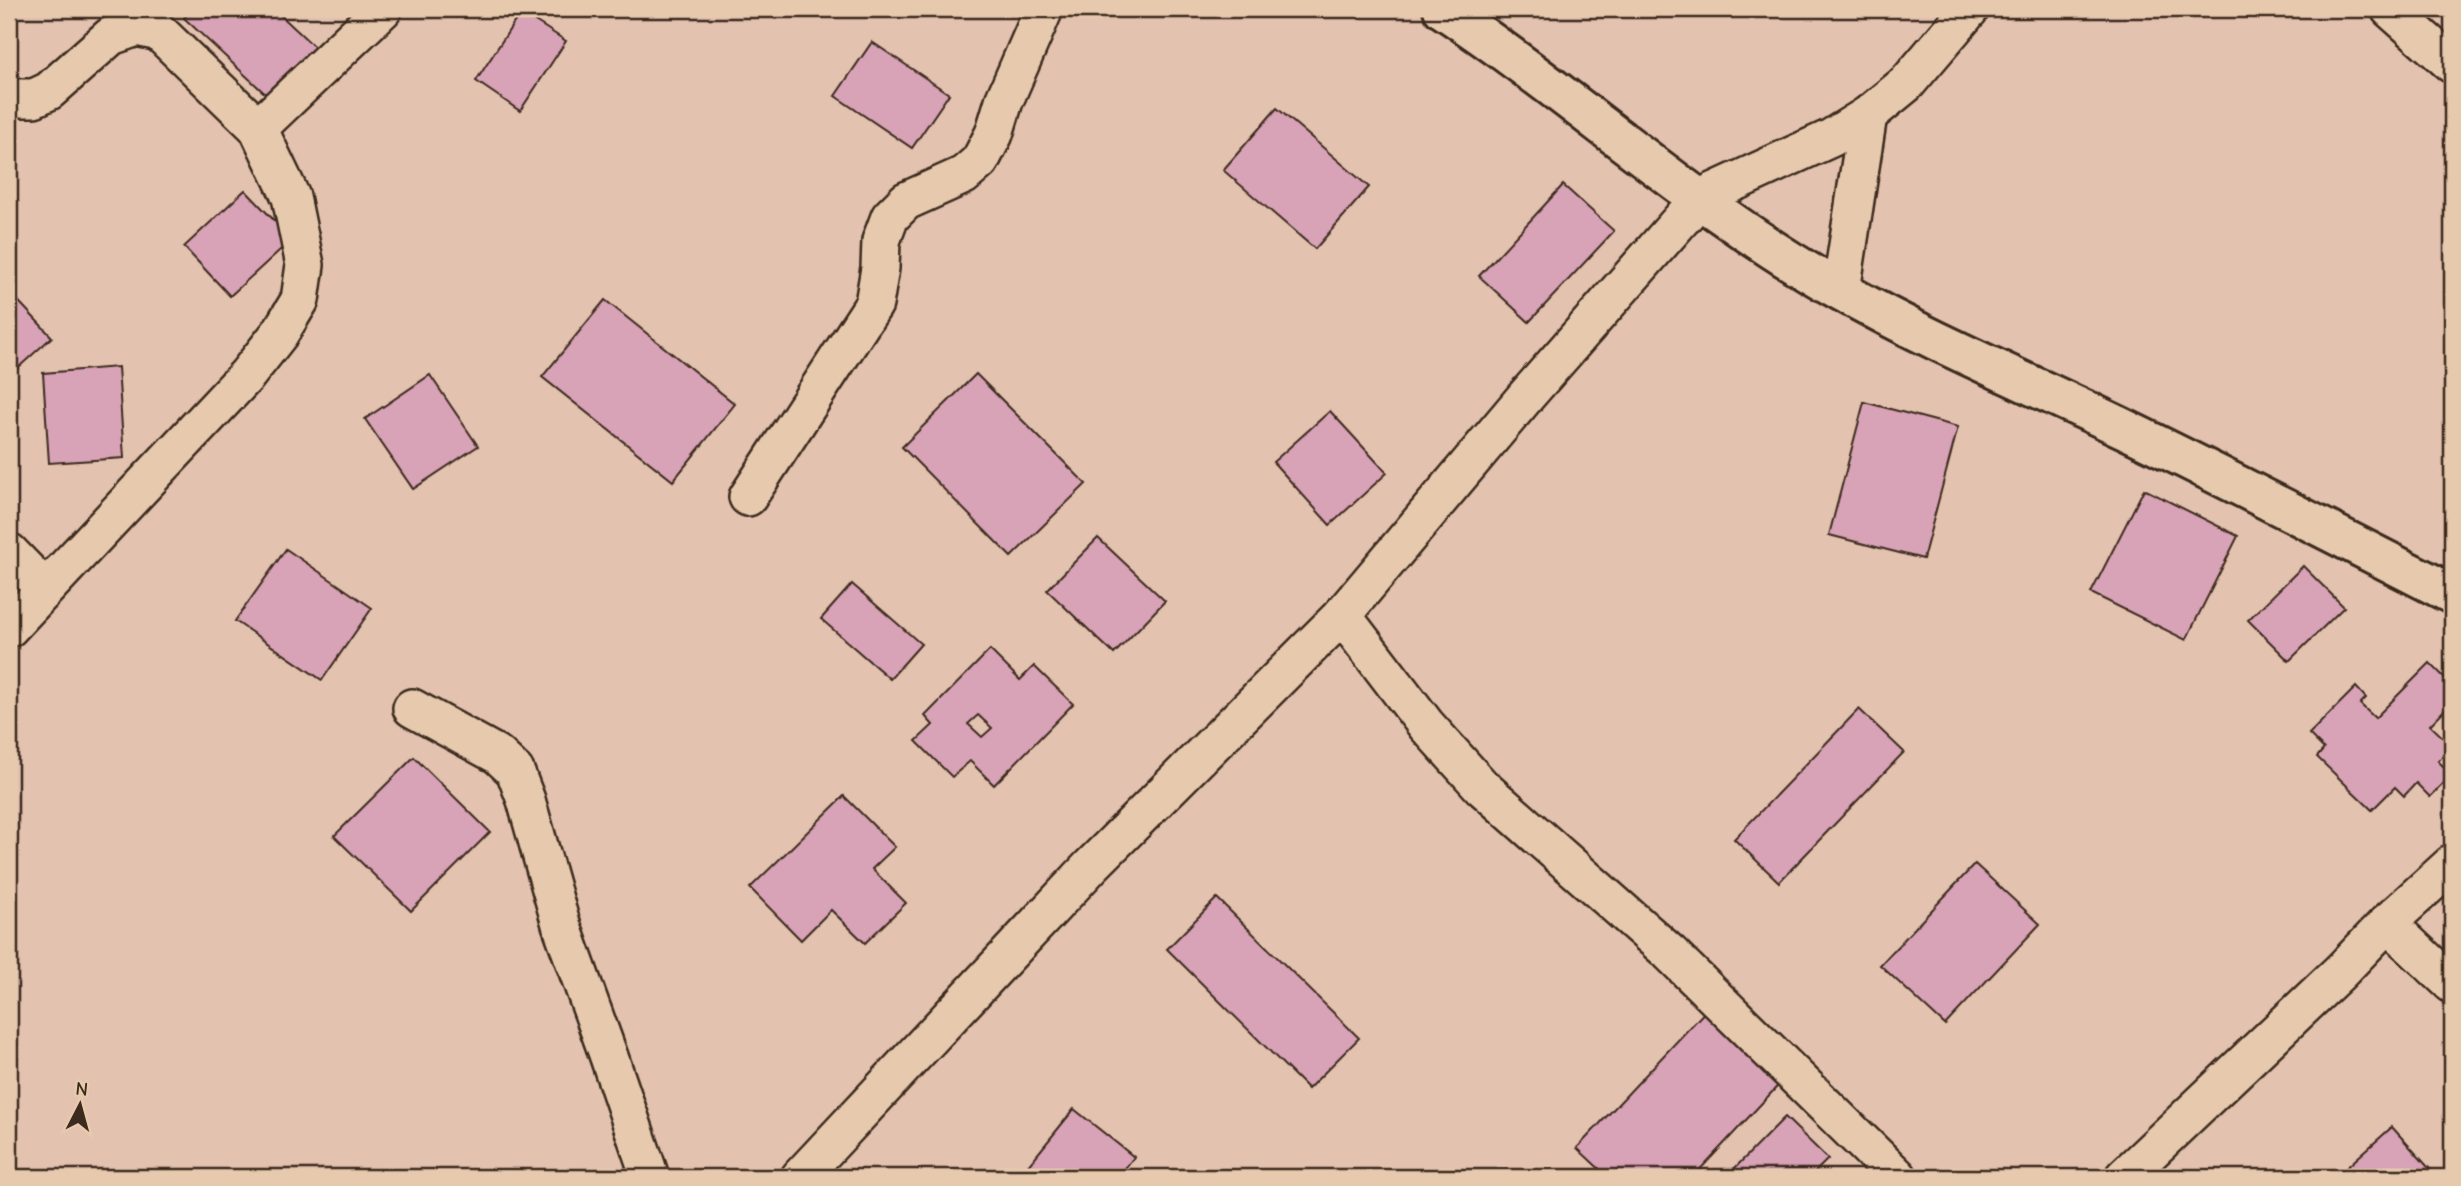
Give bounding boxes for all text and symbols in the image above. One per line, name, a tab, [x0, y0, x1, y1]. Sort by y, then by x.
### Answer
north arrow	[46, 1070, 116, 1140]
text: N	[74, 1078, 89, 1101]

